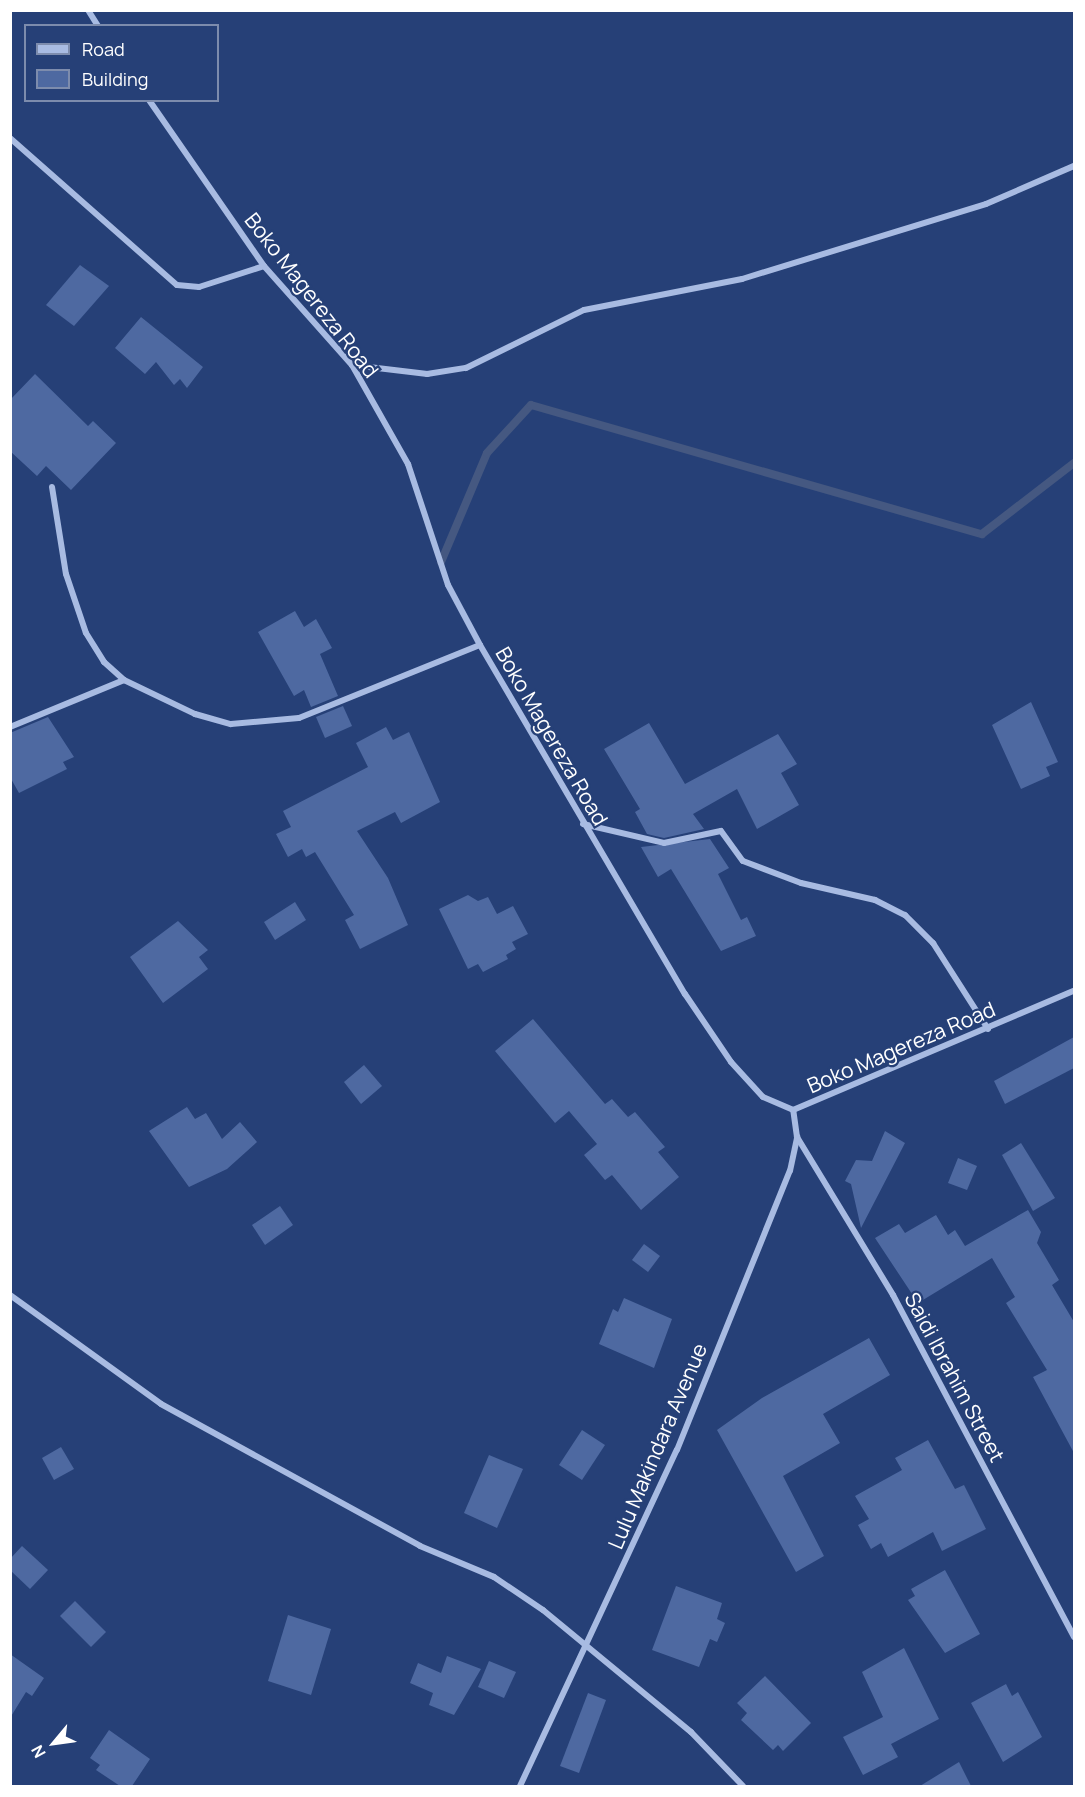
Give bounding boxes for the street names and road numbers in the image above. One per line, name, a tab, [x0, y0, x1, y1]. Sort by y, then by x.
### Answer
street label: Boko Magereza Road	[240, 208, 384, 382]
street label: Boko Magereza Road	[491, 642, 613, 830]
street label: Boko Magereza Road	[803, 996, 999, 1098]
street label: Saidi Ibrahim Street	[900, 1288, 1010, 1466]
street label: Lulu Makindara Avenue	[602, 1339, 712, 1553]

